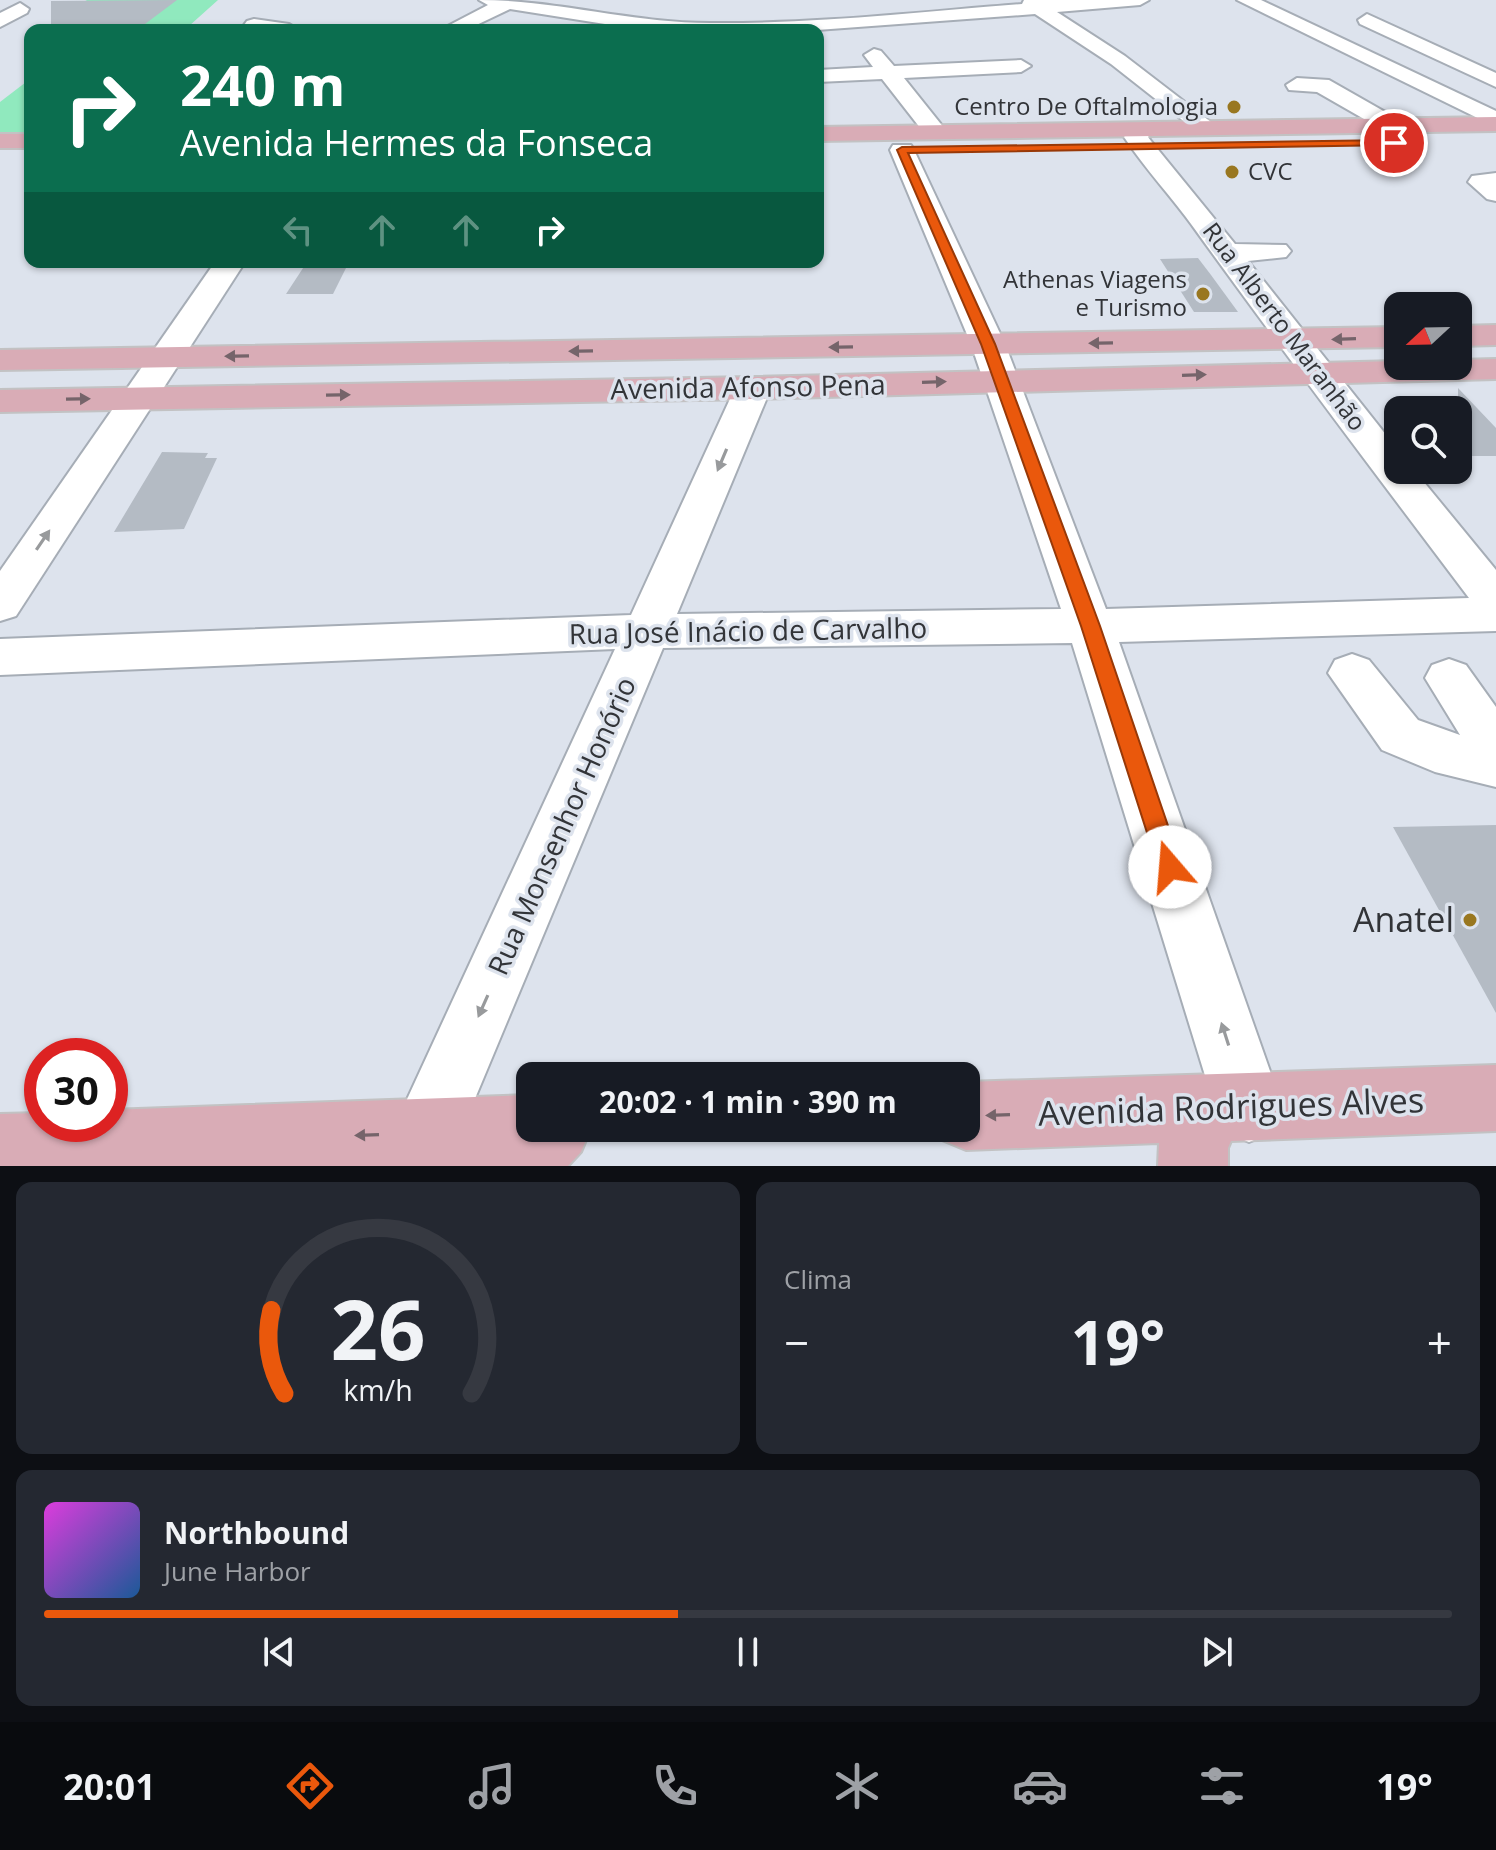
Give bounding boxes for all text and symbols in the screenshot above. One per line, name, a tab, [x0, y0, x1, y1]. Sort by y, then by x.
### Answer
text: 240 m	[180, 46, 346, 122]
icon: right	[48, 56, 152, 160]
place label: Centro De Oftalmologia	[954, 89, 1218, 122]
marker: Centro De Oftalmologia	[1225, 98, 1243, 116]
pin	[1360, 109, 1428, 177]
text: Avenida Hermes da Fonseca	[180, 118, 653, 167]
icon: arrive	[1372, 121, 1416, 165]
place label: CVC	[1248, 154, 1293, 187]
marker: CVC	[1223, 163, 1241, 181]
icon: left	[276, 208, 320, 252]
icon: ahead	[360, 208, 404, 252]
icon: ahead	[444, 208, 488, 252]
icon: right	[528, 208, 572, 252]
street label: Rua Alberto Maranhão	[1196, 215, 1374, 437]
place label: Athenas Viagens e Turismo	[1003, 262, 1187, 323]
marker: Athenas Viagens e Turismo	[1194, 285, 1212, 303]
north arrow	[1384, 292, 1472, 380]
map controls	[1384, 292, 1472, 484]
one-way arrow	[1331, 332, 1356, 345]
one-way arrow	[1088, 337, 1113, 349]
one-way arrow	[828, 340, 853, 353]
one-way arrow	[568, 344, 593, 357]
one-way arrow	[224, 350, 249, 362]
street label: Avenida Afonso Pena	[610, 365, 886, 407]
one-way arrow	[1182, 369, 1207, 381]
one-way arrow	[922, 376, 947, 389]
one-way arrow	[326, 389, 351, 401]
one-way arrow	[66, 393, 91, 406]
button: search	[1384, 396, 1472, 484]
one-way arrow	[715, 448, 728, 471]
one-way arrow	[35, 530, 50, 551]
street label: Rua José Inácio de Carvalho	[568, 608, 928, 652]
street label: Rua Monsenhor Honório	[478, 671, 644, 981]
position arrow	[1128, 825, 1212, 909]
place label: Anatel	[1353, 896, 1454, 942]
marker: Anatel	[1461, 911, 1479, 929]
one-way arrow	[476, 994, 489, 1017]
one-way arrow	[1218, 1022, 1231, 1046]
speed limit sign: 30	[24, 1038, 128, 1142]
street label: Avenida Rodrigues Alves	[1037, 1076, 1425, 1136]
text: 20:02 · 1 min · 390 m	[599, 1081, 897, 1122]
one-way arrow	[985, 1109, 1010, 1122]
one-way arrow	[354, 1128, 379, 1141]
text: Clima	[784, 1261, 852, 1297]
text: 26	[330, 1271, 426, 1384]
text: 19°	[1071, 1301, 1165, 1383]
text: −	[784, 1312, 809, 1372]
text: +	[1427, 1312, 1452, 1372]
text: km/h	[343, 1370, 413, 1409]
text: Northbound	[164, 1512, 349, 1553]
text: June Harbor	[164, 1553, 311, 1589]
icon: previous	[257, 1630, 301, 1674]
icon: pause	[726, 1630, 770, 1674]
icon: next	[1195, 1630, 1239, 1674]
icon: directions	[282, 1758, 338, 1814]
icon: music	[464, 1758, 520, 1814]
icon: phone	[647, 1758, 703, 1814]
icon: climate	[829, 1758, 885, 1814]
icon: car	[1012, 1758, 1068, 1814]
icon: filters	[1194, 1758, 1250, 1814]
text: 20:01	[63, 1762, 156, 1811]
text: 19°	[1376, 1762, 1433, 1811]

